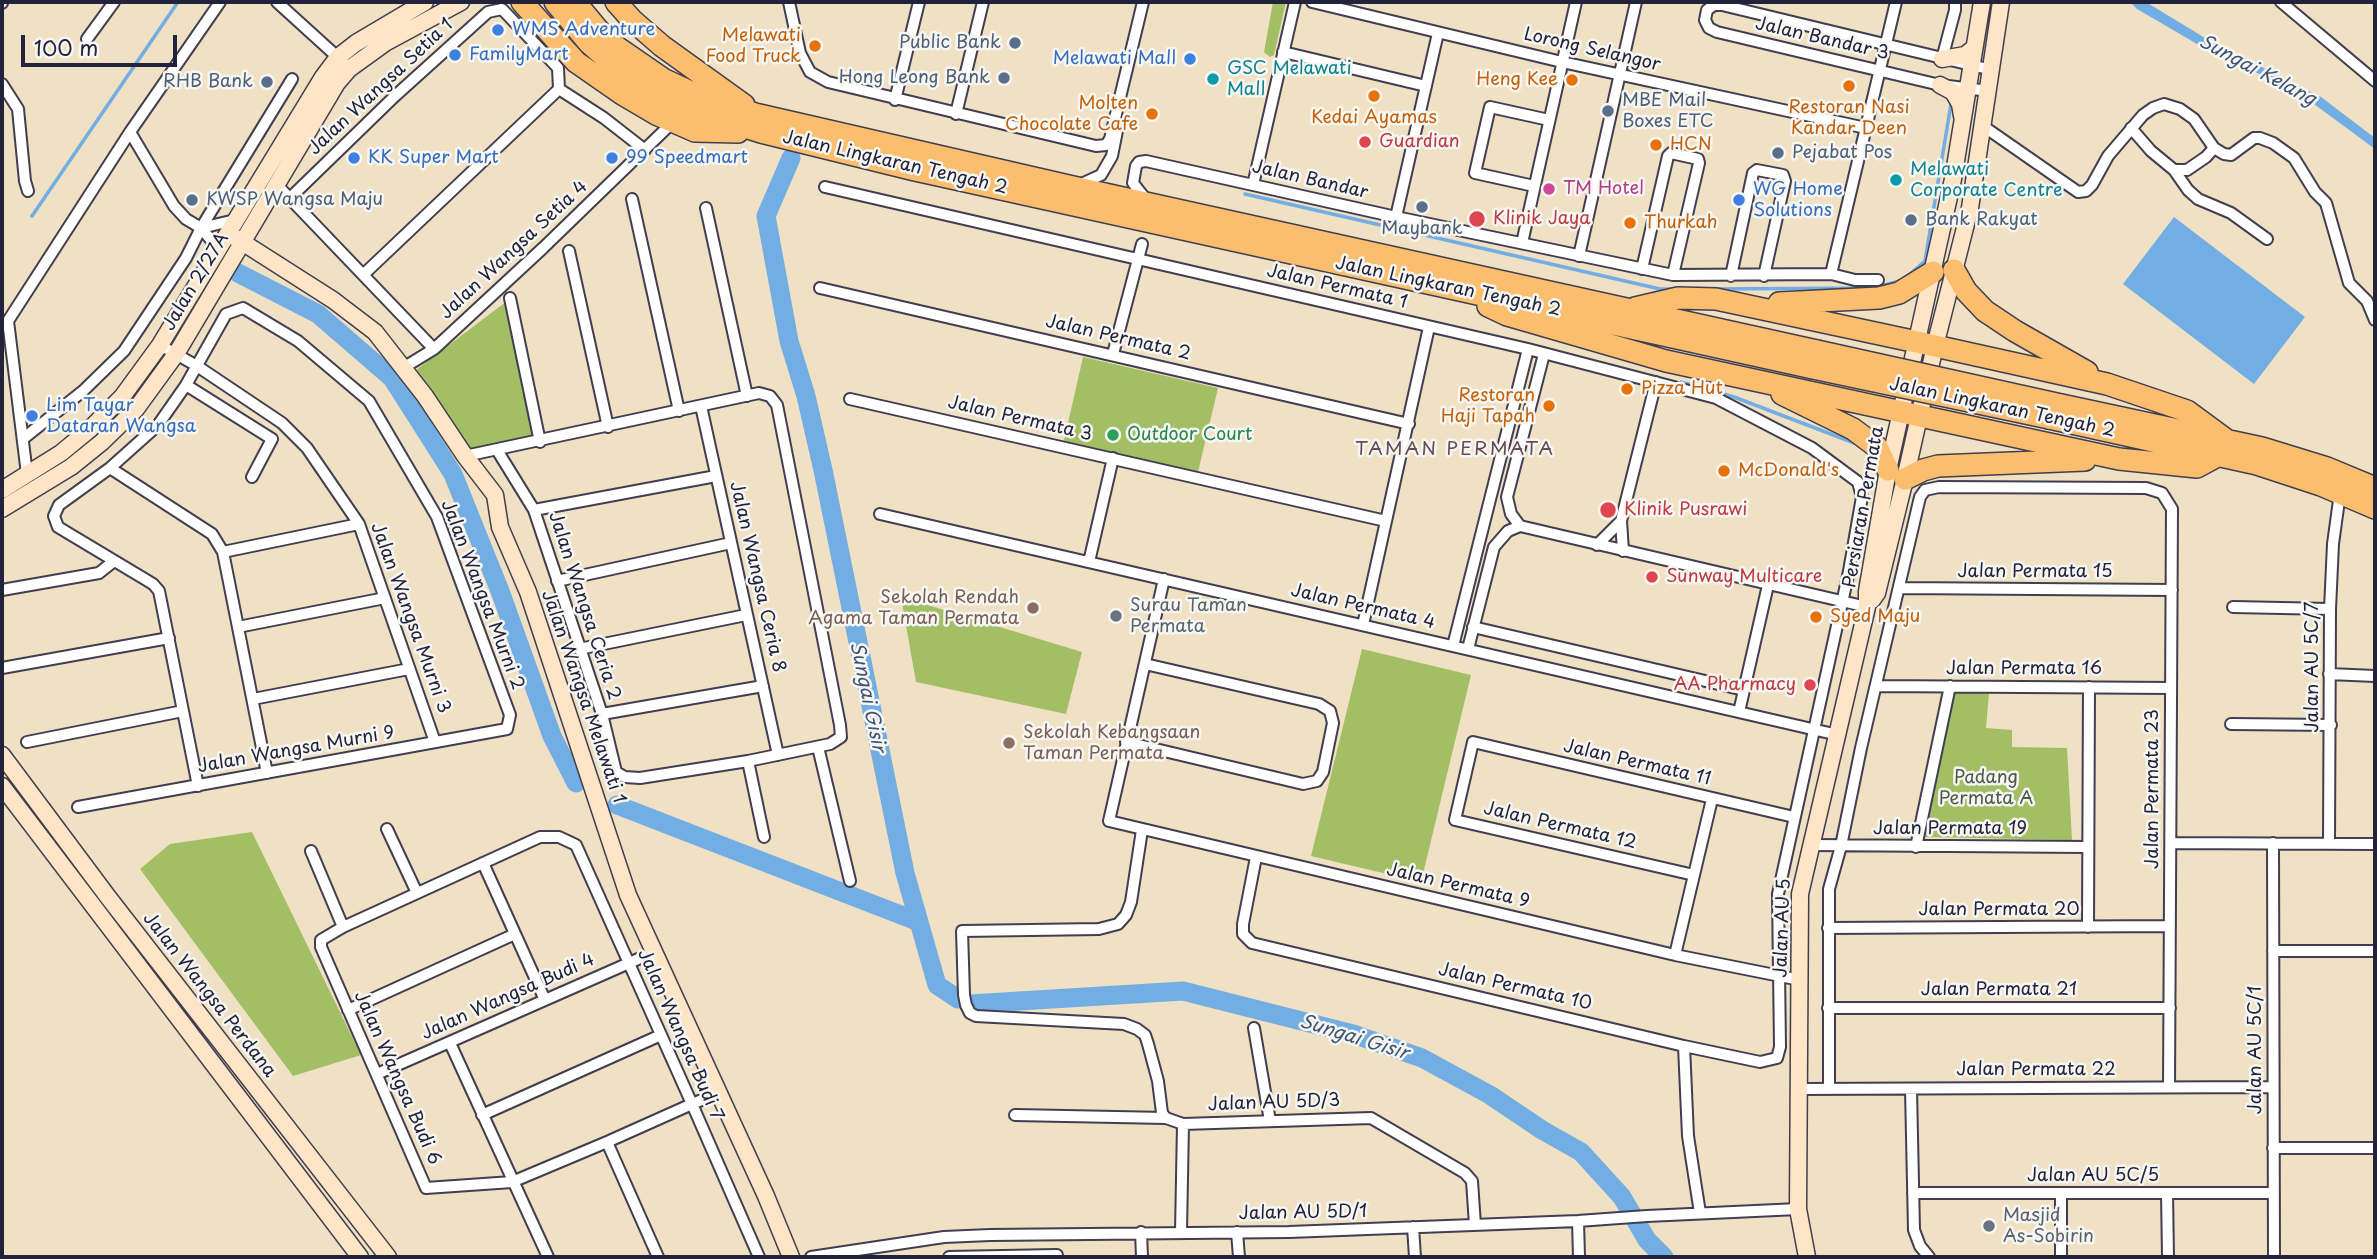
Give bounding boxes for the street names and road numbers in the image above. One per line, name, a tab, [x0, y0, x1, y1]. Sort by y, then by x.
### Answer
street label: Jalan Bandar 3	[1753, 13, 1891, 65]
street label: Jalan Wangsa Setia 1	[304, 14, 458, 160]
street label: Lorong Selangor	[1522, 24, 1662, 76]
street label: Jalan Lingkaran Tengah 2	[781, 127, 1009, 199]
street label: Jalan Bandar	[1250, 156, 1370, 204]
street label: Jalan Wangsa Setia 4	[436, 176, 592, 324]
street label: Jalan 2/27A	[158, 229, 234, 335]
street label: Jalan Lingkaran Tengah 2	[1333, 253, 1563, 321]
street label: Jalan Permata 1	[1265, 260, 1409, 314]
street label: Jalan Permata 2	[1043, 311, 1193, 365]
street label: Jalan Lingkaran Tengah 2	[1887, 374, 2117, 442]
street label: Jalan Permata 3	[946, 392, 1094, 446]
street label: Persiaran Permata	[1839, 425, 1889, 589]
street label: Jalan Wangsa Ceria 8	[725, 480, 789, 674]
street label: Jalan Wangsa Murni 2	[436, 497, 528, 693]
street label: Jalan Wangsa Ceria 2	[543, 509, 625, 703]
street label: Jalan Wangsa Murni 3	[366, 520, 454, 716]
street label: Jalan Permata 15	[1957, 561, 2113, 583]
street label: Jalan Permata 4	[1289, 580, 1437, 634]
street label: Jalan Wangsa Melawati 1	[536, 588, 630, 806]
street label: Jalan AU 5C/7	[2302, 601, 2324, 733]
street label: Jalan Permata 16	[1946, 658, 2102, 680]
street label: Jalan Permata 23	[2142, 709, 2164, 869]
street label: Jalan Wangsa Murni 9	[196, 722, 396, 778]
street label: Jalan Permata 11	[1561, 736, 1713, 790]
street label: Jalan Permata 12	[1481, 798, 1639, 854]
street label: Jalan Permata 19	[1873, 818, 2027, 840]
street label: Jalan Permata 9	[1384, 859, 1532, 913]
street label: Jalan AU 5	[1770, 878, 1796, 978]
street label: Jalan Permata 20	[1918, 899, 2080, 921]
street label: Jalan Wangsa Perdana	[138, 908, 280, 1082]
street label: Jalan Wangsa Budi 7	[632, 946, 728, 1124]
street label: Jalan Wangsa Budi 4	[418, 949, 598, 1045]
street label: Jalan Permata 10	[1436, 959, 1594, 1015]
street label: Jalan Permata 21	[1921, 979, 2077, 1001]
street label: Jalan AU 5C/1	[2245, 986, 2267, 1114]
street label: Jalan Wangsa Budi 6	[349, 988, 445, 1168]
street label: Jalan Permata 22	[1956, 1059, 2116, 1081]
street label: Jalan AU 5D/3	[1207, 1090, 1341, 1116]
street label: Jalan AU 5C/5	[2027, 1165, 2159, 1187]
street label: Jalan AU 5D/1	[1239, 1201, 1367, 1225]

